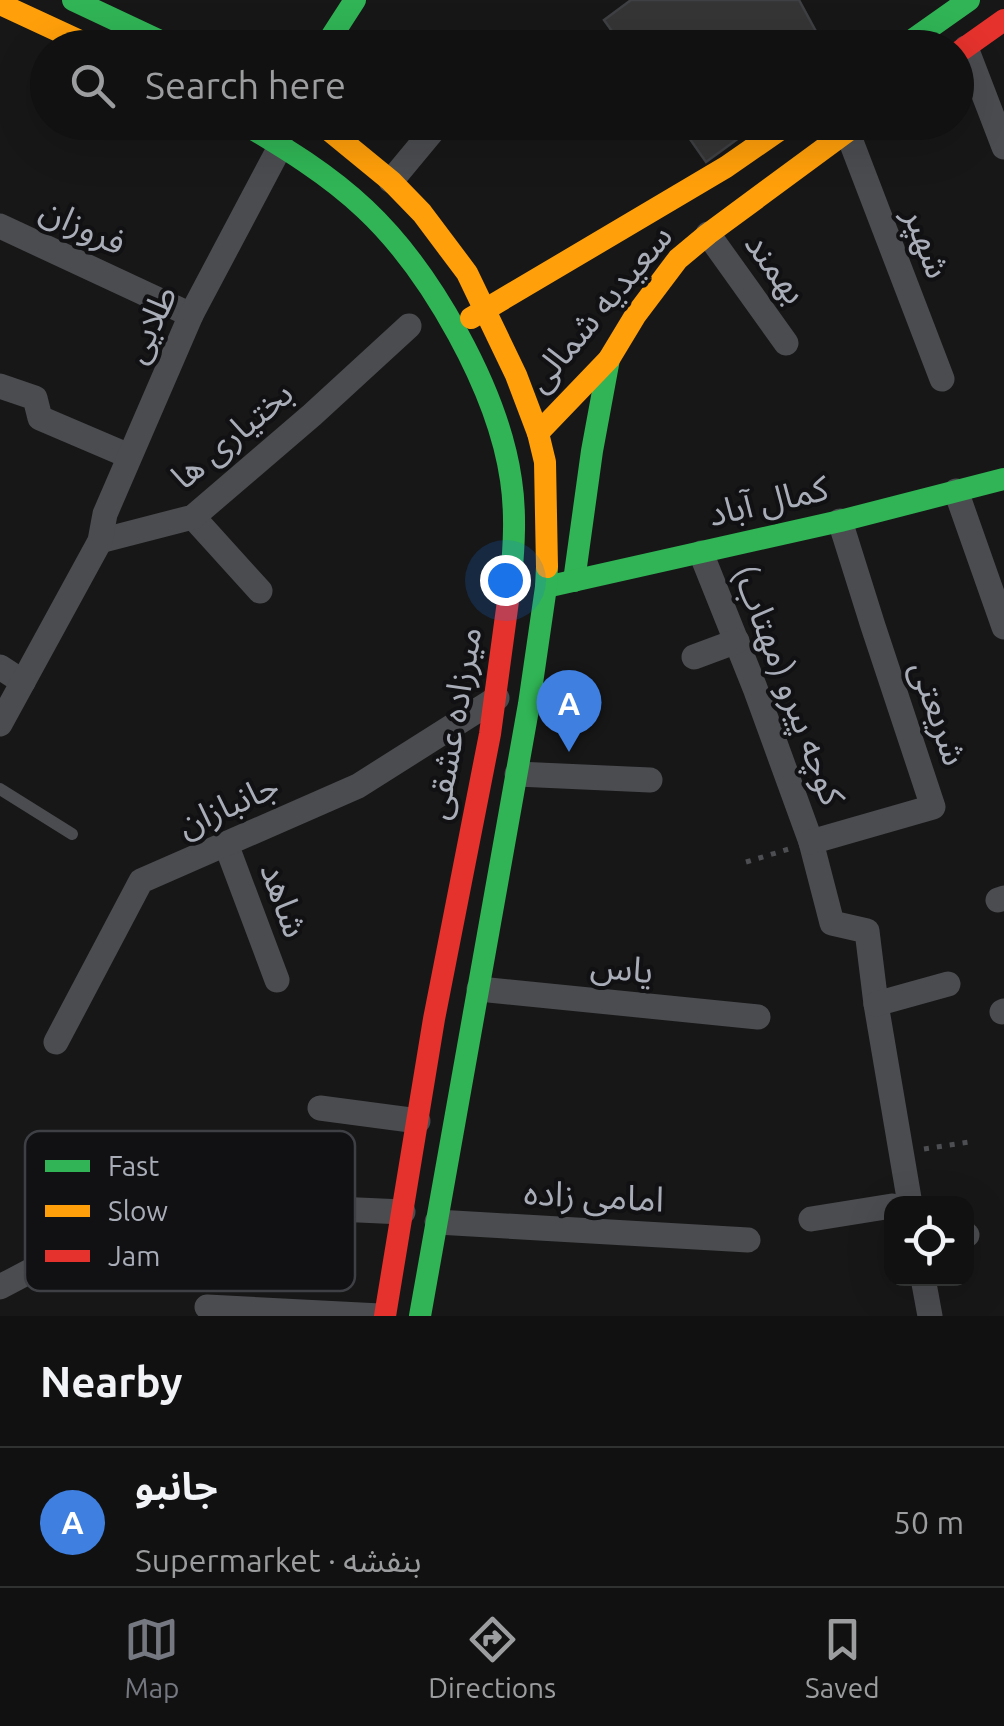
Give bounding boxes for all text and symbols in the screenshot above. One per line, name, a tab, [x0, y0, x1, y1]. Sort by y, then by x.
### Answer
search box	[30, 30, 974, 140]
icon: search	[65, 58, 120, 113]
text: Search here	[145, 64, 346, 106]
street label: فروزان	[34, 188, 132, 264]
street label: شهپر	[893, 201, 960, 285]
street label: سعیدیه شمالی	[517, 216, 680, 400]
street label: بهمند	[738, 224, 816, 311]
street label: طلایی	[114, 278, 185, 369]
street label: بختیاری ها	[163, 372, 301, 498]
street label: کمال آباد	[704, 467, 832, 534]
your location	[480, 555, 531, 606]
street label: کوچه پیرو (مهتاب)	[723, 559, 854, 812]
street label: میرزاده عشقی	[415, 623, 491, 823]
street label: شریعتی	[903, 655, 976, 770]
pin: A	[536, 670, 602, 752]
street label: جانبازان	[171, 764, 285, 846]
street label: شاهد	[253, 857, 317, 942]
street label: یاس	[589, 944, 656, 991]
legend	[25, 1131, 355, 1291]
text: Fast	[108, 1150, 159, 1181]
street label: امامی زاده	[523, 1171, 665, 1221]
text: Slow	[108, 1195, 168, 1226]
map controls	[884, 1196, 974, 1286]
button: locate	[884, 1196, 974, 1286]
text: Jam	[108, 1240, 160, 1271]
text: Nearby	[40, 1358, 183, 1405]
text: جانبو	[135, 1465, 218, 1507]
text: A	[61, 1504, 84, 1540]
text: 50 m	[893, 1504, 964, 1540]
text: Supermarket · بنفشه	[135, 1542, 421, 1578]
tab: Map	[124, 1612, 180, 1703]
tab: Directions	[428, 1612, 556, 1703]
tab: Saved	[805, 1612, 880, 1703]

